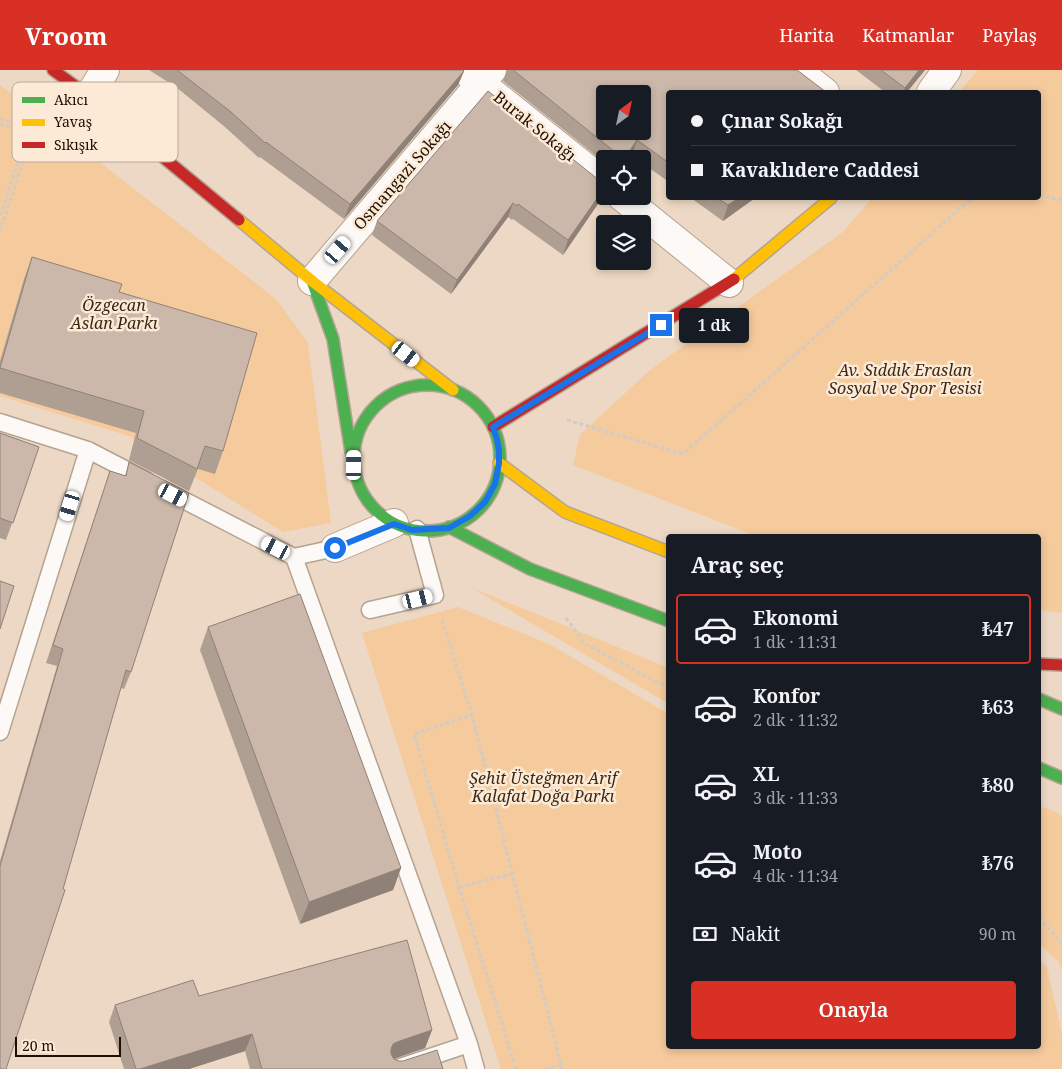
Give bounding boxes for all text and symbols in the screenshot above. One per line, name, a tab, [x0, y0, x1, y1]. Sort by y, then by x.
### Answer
text: Vroom	[25, 19, 107, 52]
text: Harita	[779, 23, 834, 47]
text: Katmanlar	[862, 23, 954, 47]
text: Paylaş	[982, 23, 1037, 47]
legend	[12, 82, 178, 162]
north arrow	[596, 85, 651, 140]
map controls	[596, 85, 651, 270]
street label: Burak Sokağı	[489, 86, 581, 166]
text: Akıcı	[54, 90, 88, 109]
text: Çınar Sokağı	[721, 108, 843, 134]
text: Yavaş	[53, 112, 92, 131]
street label: Osmangazi Sokağı	[348, 115, 456, 235]
text: Sıkışık	[54, 135, 99, 154]
button: locate	[596, 150, 651, 205]
text: Kavaklıdere Caddesi	[721, 157, 919, 183]
button: layers	[596, 215, 651, 270]
car	[322, 234, 353, 266]
park label: Özgecan Aslan Parkı	[69, 294, 158, 334]
callout: 1 dk	[678, 308, 748, 342]
route end	[650, 314, 672, 336]
text: 1 dk	[697, 314, 731, 336]
car	[389, 339, 422, 369]
park label: Av. Sıddık Eraslan Sosyal ve Spor Tesisi	[828, 359, 982, 399]
car	[346, 450, 361, 480]
car	[156, 482, 189, 508]
car	[58, 489, 81, 523]
car	[259, 535, 292, 561]
route start	[324, 537, 346, 559]
text: Araç seç	[691, 549, 784, 579]
car	[401, 588, 434, 610]
text: Ekonomi	[753, 605, 839, 631]
icon: car	[693, 607, 738, 652]
text: ₺47	[982, 616, 1014, 642]
text: 1 dk · 11:31	[753, 631, 838, 653]
text: Konfor	[753, 683, 820, 709]
icon: car	[693, 685, 738, 730]
text: ₺63	[982, 694, 1014, 720]
text: 2 dk · 11:32	[753, 709, 838, 731]
text: XL	[753, 761, 779, 787]
icon: car	[693, 763, 738, 808]
park label: Şehit Üsteğmen Arif Kalafat Doğa Parkı	[469, 767, 620, 807]
text: ₺80	[982, 772, 1014, 798]
text: 3 dk · 11:33	[753, 787, 838, 809]
text: Moto	[753, 839, 802, 865]
icon: car	[693, 841, 738, 886]
text: ₺76	[982, 850, 1014, 876]
text: 4 dk · 11:34	[753, 865, 838, 887]
icon: cash	[691, 920, 719, 948]
text: Nakit	[731, 921, 780, 947]
text: 90 m	[979, 923, 1016, 945]
button: Onayla	[691, 981, 1016, 1039]
scale bar	[15, 1034, 121, 1057]
text: 20 m	[22, 1036, 55, 1055]

